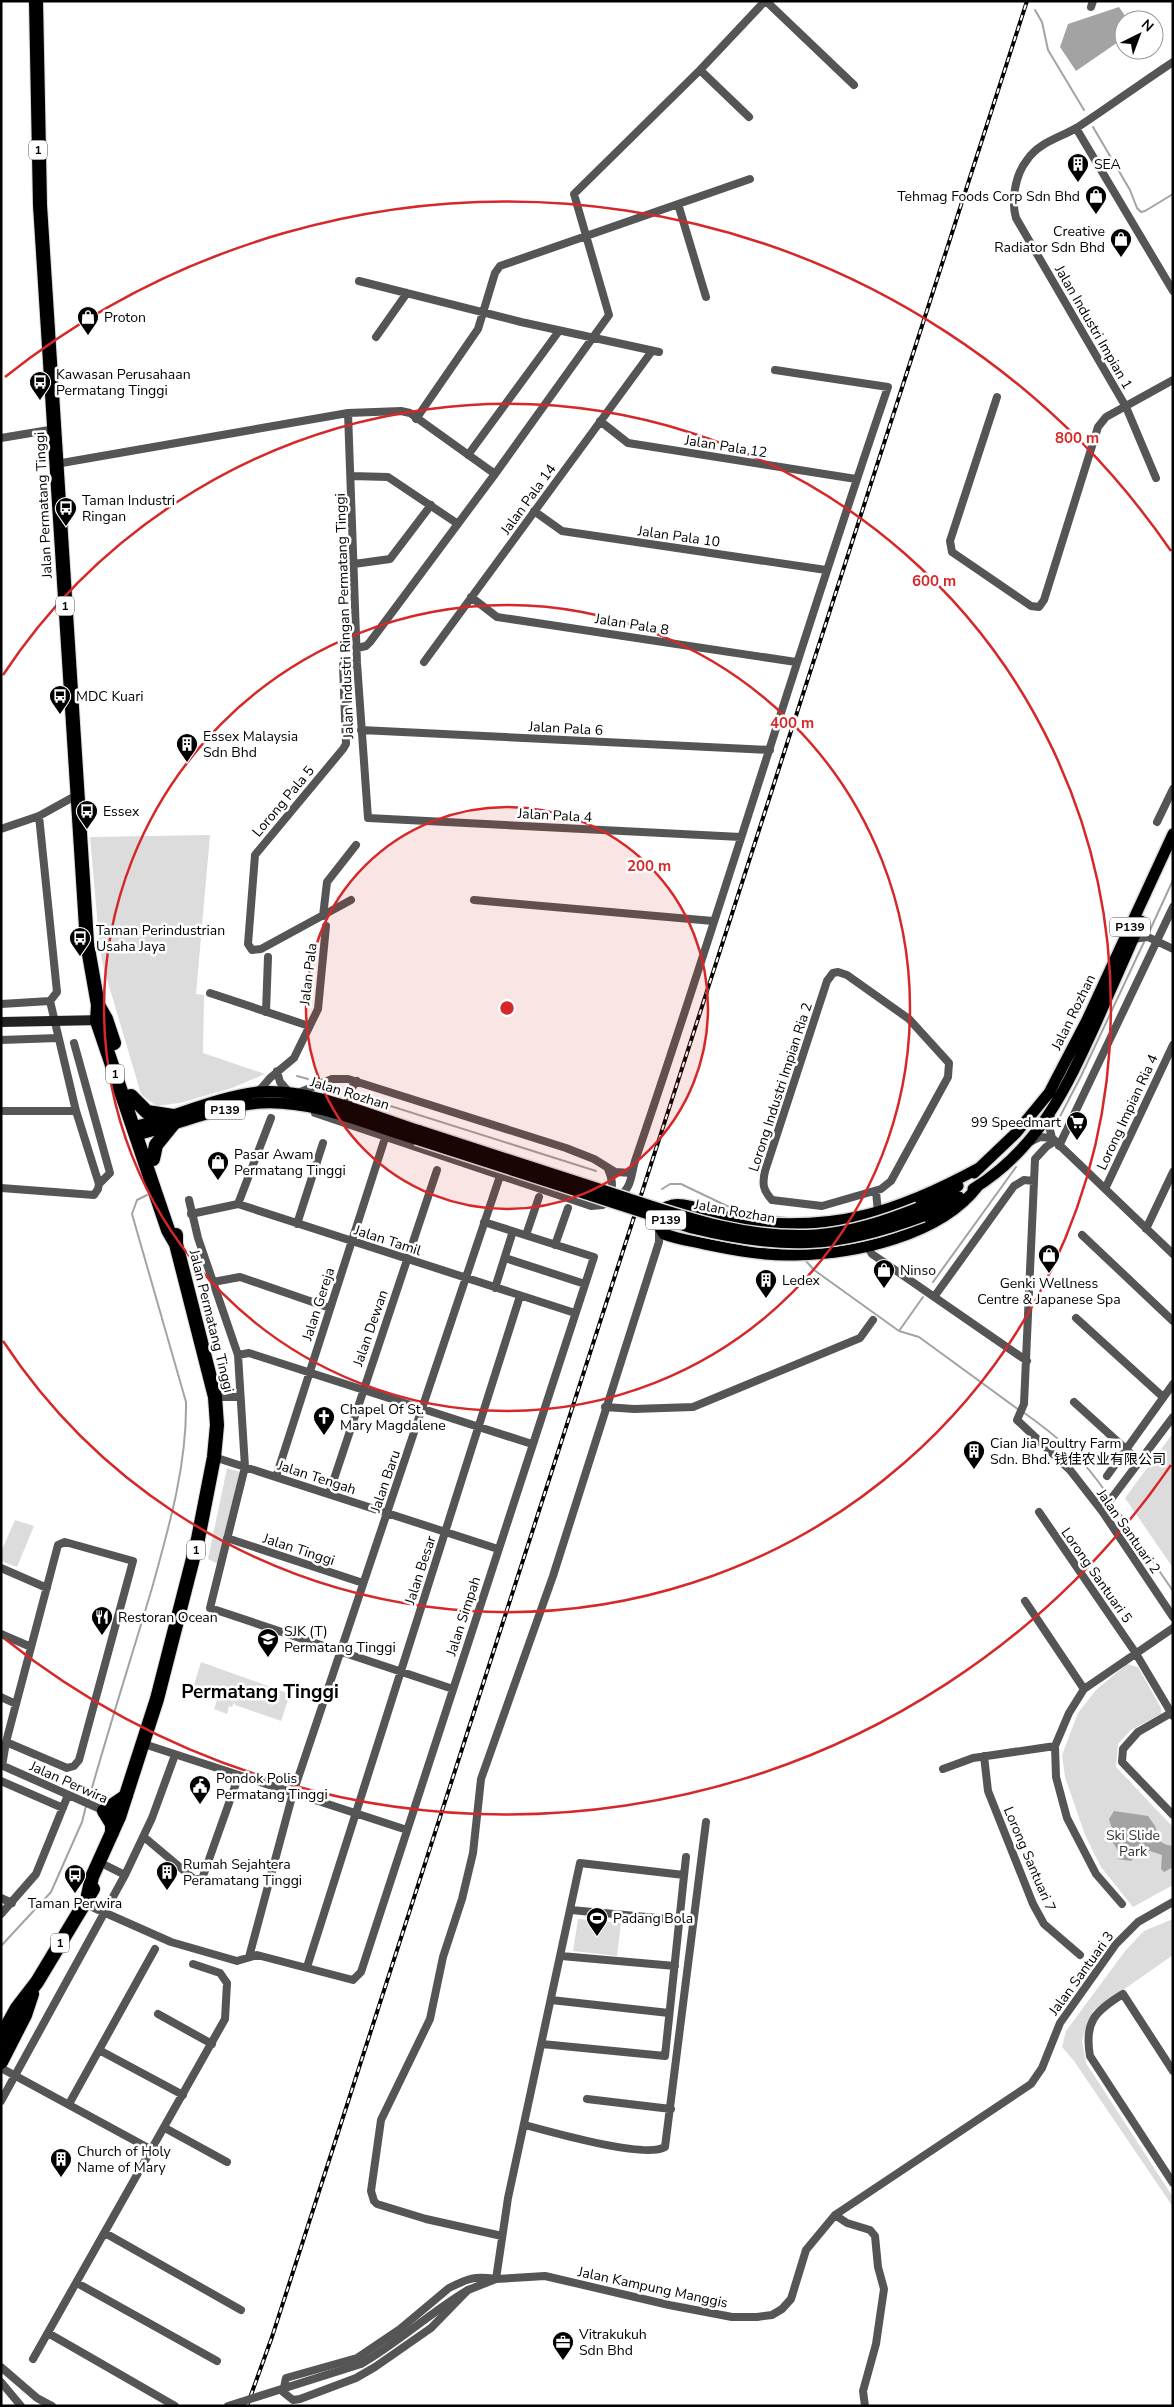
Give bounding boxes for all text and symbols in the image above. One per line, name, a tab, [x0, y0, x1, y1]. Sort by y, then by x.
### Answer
north arrow	[1114, 10, 1164, 60]
text: N	[1137, 15, 1158, 36]
road number: 1	[29, 140, 47, 160]
building icon: SEA	[1066, 152, 1090, 183]
place label: SEA	[1094, 155, 1121, 174]
shop icon: Tehmag Foods Corp Sdn Bhd	[1084, 184, 1108, 215]
place label: Tehmag Foods Corp Sdn Bhd	[897, 187, 1080, 206]
place label: Creative Radiator Sdn Bhd	[994, 222, 1105, 257]
shop icon: Creative Radiator Sdn Bhd	[1109, 227, 1133, 258]
street label: Jalan Industri Impian 1	[1050, 261, 1137, 393]
shop icon: Proton	[76, 305, 100, 336]
place label: Proton	[104, 308, 146, 327]
place label: Kawasan Perusahaan Permatang Tinggi	[56, 365, 191, 400]
bus stop icon: Kawasan Perusahaan Permatang Tinggi	[28, 370, 52, 401]
text: 800 m	[1055, 428, 1099, 448]
street label: Jalan Pala 12	[682, 430, 768, 462]
street label: Jalan Permatang Tinggi	[30, 431, 57, 580]
street label: Jalan Pala 14	[496, 460, 560, 539]
place label: Taman Industri Ringan	[82, 491, 175, 526]
street label: Jalan Industri Ringan Permatang Tinggi	[331, 493, 358, 740]
bus stop icon: Taman Industri Ringan	[54, 496, 78, 527]
street label: Jalan Pala 10	[636, 521, 721, 552]
text: 600 m	[912, 571, 956, 591]
road number: 1	[56, 596, 74, 616]
street label: Jalan Pala 8	[593, 609, 670, 640]
bus stop icon: MDC Kuari	[48, 684, 72, 715]
place label: MDC Kuari	[76, 687, 144, 706]
text: 400 m	[770, 713, 814, 733]
street label: Jalan Pala 6	[527, 717, 604, 740]
place label: Essex Malaysia Sdn Bhd	[203, 727, 298, 762]
building icon: Essex Malaysia Sdn Bhd	[175, 732, 199, 763]
street label: Lorong Pala 5	[248, 762, 319, 841]
bus stop icon: Essex	[75, 799, 99, 830]
place label: Essex	[103, 802, 140, 821]
street label: Jalan Pala 4	[516, 804, 593, 827]
text: 200 m	[627, 856, 671, 876]
road number: P139	[1110, 918, 1150, 936]
place label: Taman Perindustrian Usaha Jaya	[96, 921, 225, 956]
bus stop icon: Taman Perindustrian Usaha Jaya	[68, 926, 92, 957]
street label: Jalan Pala	[295, 942, 322, 1007]
street label: Jalan Rozhan	[1047, 971, 1100, 1054]
centre of rings	[498, 999, 516, 1017]
street label: Lorong Industri Impian Ria 2	[744, 1000, 817, 1174]
street label: Lorong Impian Ria 4	[1092, 1051, 1163, 1173]
road number: 1	[106, 1064, 124, 1084]
street label: Jalan Rozhan	[307, 1072, 392, 1115]
road number: P139	[205, 1100, 245, 1120]
supermarket icon: 99 Speedmart	[1065, 1110, 1089, 1141]
place label: 99 Speedmart	[971, 1113, 1061, 1132]
place label: Pasar Awam Permatang Tinggi	[234, 1145, 346, 1180]
shop icon: Pasar Awam Permatang Tinggi	[206, 1150, 230, 1181]
street label: Jalan Rozhan	[692, 1195, 777, 1228]
road number: P139	[646, 1210, 686, 1230]
street label: Jalan Tamil	[351, 1220, 425, 1260]
shop icon: Genki Wellness Centre & Japanese Spa	[1037, 1243, 1061, 1274]
street label: Jalan Permatang Tinggi	[184, 1247, 238, 1395]
shop icon: Ninso	[872, 1258, 896, 1289]
place label: Ninso	[900, 1261, 936, 1280]
street label: Jalan Gereja	[297, 1265, 339, 1344]
building icon: Ledex	[754, 1268, 778, 1299]
place label: Ledex	[782, 1271, 821, 1290]
place label: Genki Wellness Centre & Japanese Spa	[977, 1274, 1121, 1309]
street label: Jalan Dewan	[348, 1287, 392, 1370]
place label: Chapel Of St. Mary Magdalene	[340, 1400, 446, 1435]
church icon: Chapel Of St. Mary Magdalene	[312, 1405, 336, 1436]
place label: Cian Jia Poultry Farm Sdn. Bhd. 钱佳农业有限公司	[990, 1434, 1166, 1469]
building icon: Cian Jia Poultry Farm Sdn. Bhd. 钱佳农业有限公司	[962, 1439, 986, 1470]
street label: Jalan Baru	[366, 1447, 405, 1516]
street label: Jalan Tengah	[274, 1456, 358, 1499]
street label: Jalan Santuari 2	[1092, 1484, 1165, 1577]
street label: Lorong Santuari 5	[1057, 1524, 1137, 1627]
street label: Jalan Tinggi	[260, 1529, 337, 1570]
street label: Jalan Besar	[400, 1533, 441, 1608]
road number: 1	[187, 1540, 205, 1560]
street label: Jalan Simpah	[441, 1574, 485, 1659]
restaurant icon: Restoran Ocean	[90, 1605, 114, 1636]
place label: Restoran Ocean	[118, 1608, 218, 1627]
place label: SJK (T) Permatang Tinggi	[284, 1622, 396, 1657]
school or university icon: SJK (T) Permatang Tinggi	[256, 1627, 280, 1658]
district label: Permatang Tinggi	[181, 1679, 339, 1705]
street label: Jalan Perwira	[26, 1756, 111, 1808]
place label: Pondok Polis Permatang Tinggi	[216, 1769, 328, 1804]
public building icon: Pondok Polis Permatang Tinggi	[188, 1774, 212, 1805]
street label: Lorong Santuari 7	[999, 1804, 1060, 1915]
park label: Ski Slide Park	[1106, 1826, 1160, 1861]
place label: Rumah Sejahtera Peramatang Tinggi	[183, 1855, 302, 1890]
building icon: Rumah Sejahtera Peramatang Tinggi	[155, 1860, 179, 1891]
bus stop icon: Taman Perwira	[63, 1863, 87, 1894]
place label: Taman Perwira	[28, 1894, 122, 1913]
sports icon: Padang Bola	[585, 1906, 609, 1937]
place label: Padang Bola	[613, 1909, 693, 1928]
street label: Jalan Santuari 3	[1044, 1927, 1118, 2020]
road number: 1	[51, 1934, 69, 1952]
place label: Church of Holy Name of Mary	[77, 2142, 172, 2177]
building icon: Church of Holy Name of Mary	[49, 2147, 73, 2178]
street label: Jalan Kampung Manggis	[575, 2262, 730, 2313]
place label: Vitrakukuh Sdn Bhd	[578, 2325, 647, 2360]
office icon: Vitrakukuh Sdn Bhd	[551, 2330, 575, 2361]

